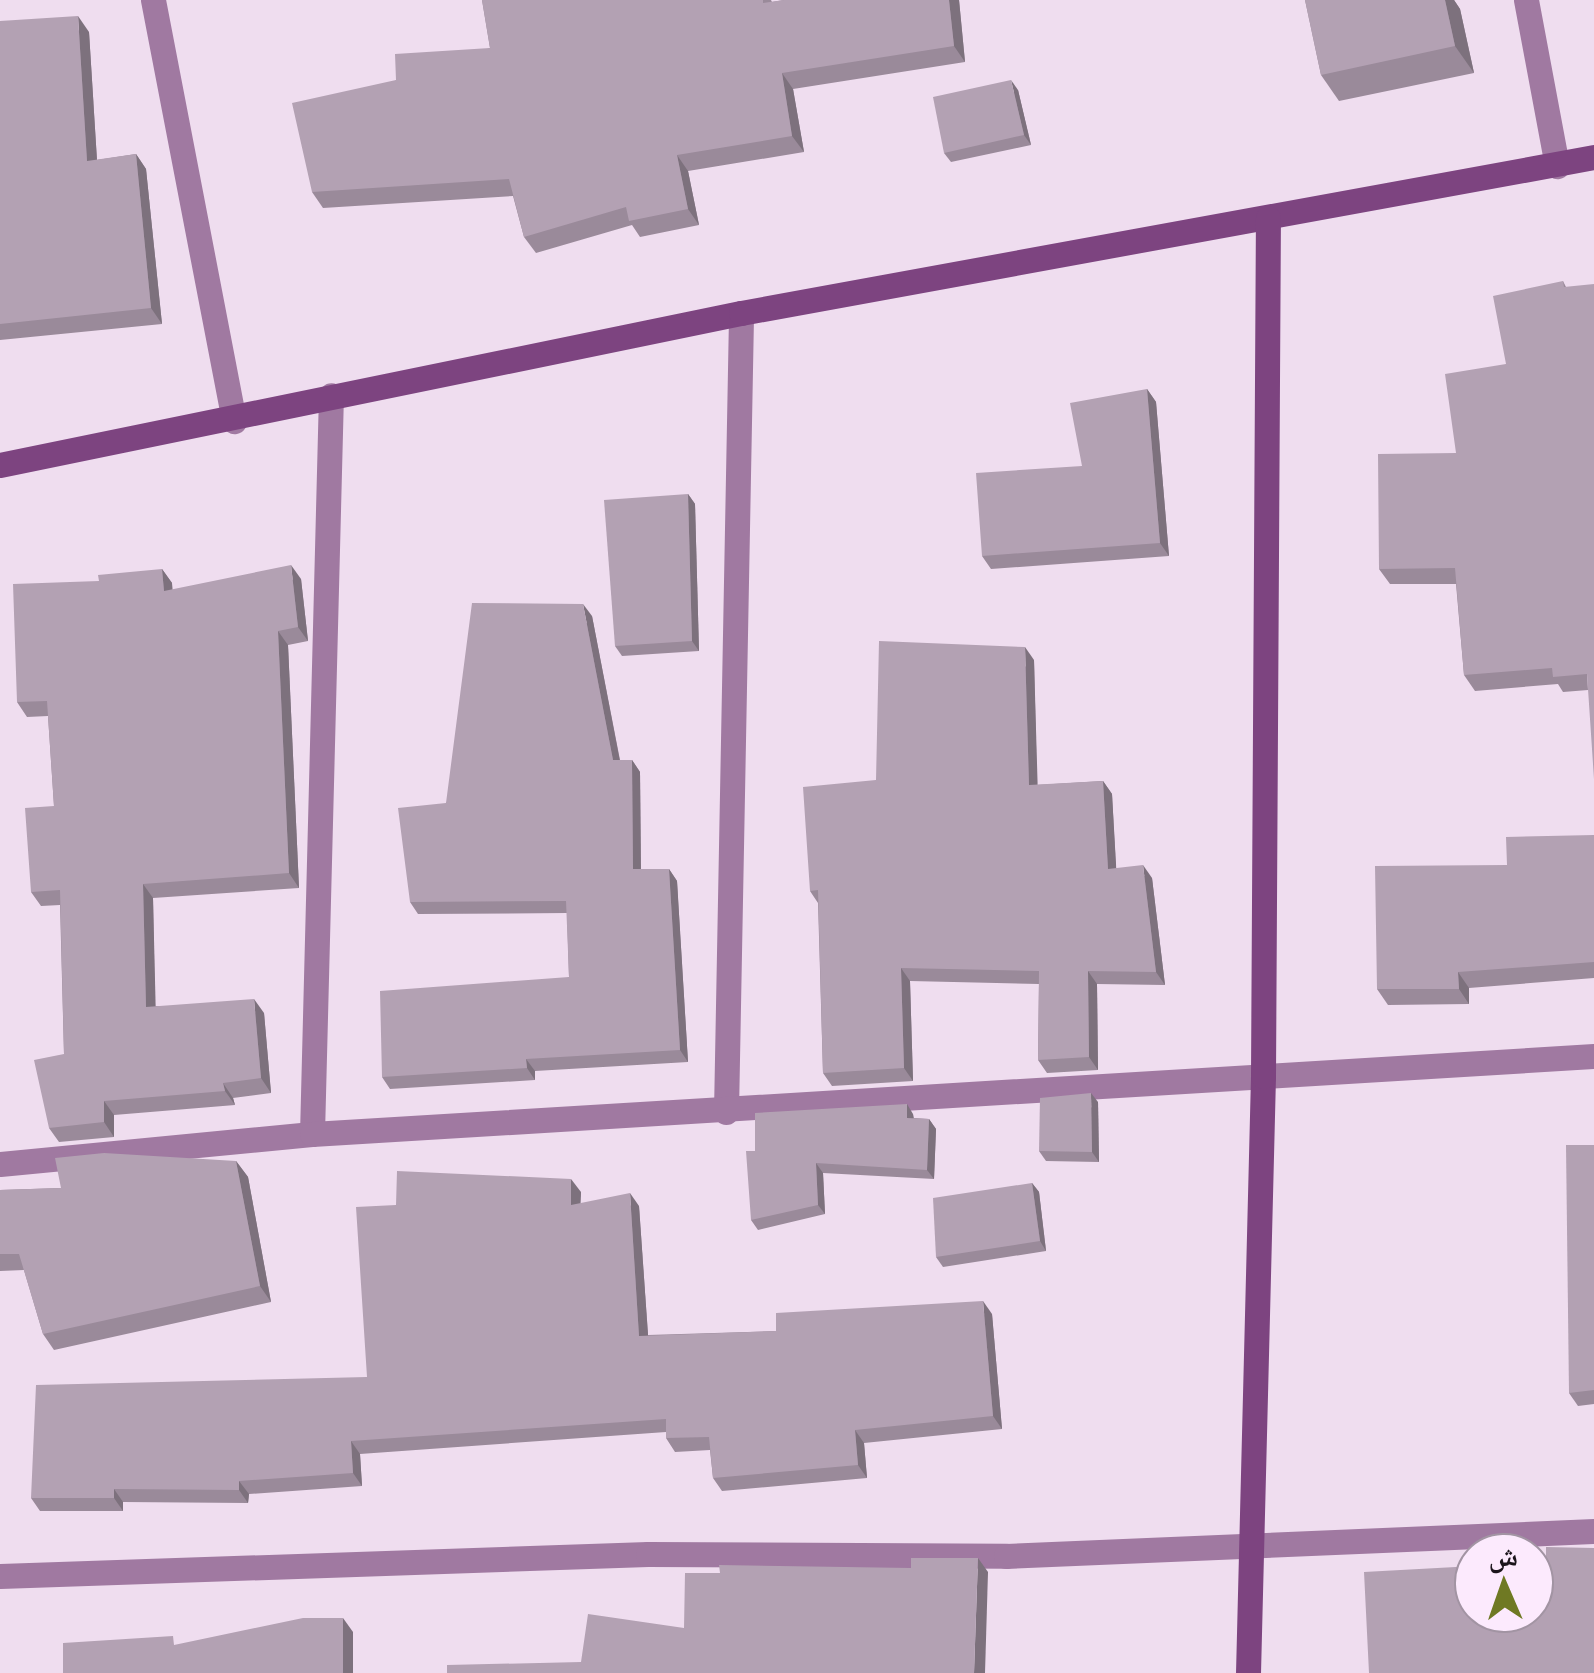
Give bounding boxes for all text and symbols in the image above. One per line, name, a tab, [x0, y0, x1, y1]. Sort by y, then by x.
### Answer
north arrow	[1454, 1533, 1554, 1633]
text: ش	[1488, 1536, 1519, 1575]

